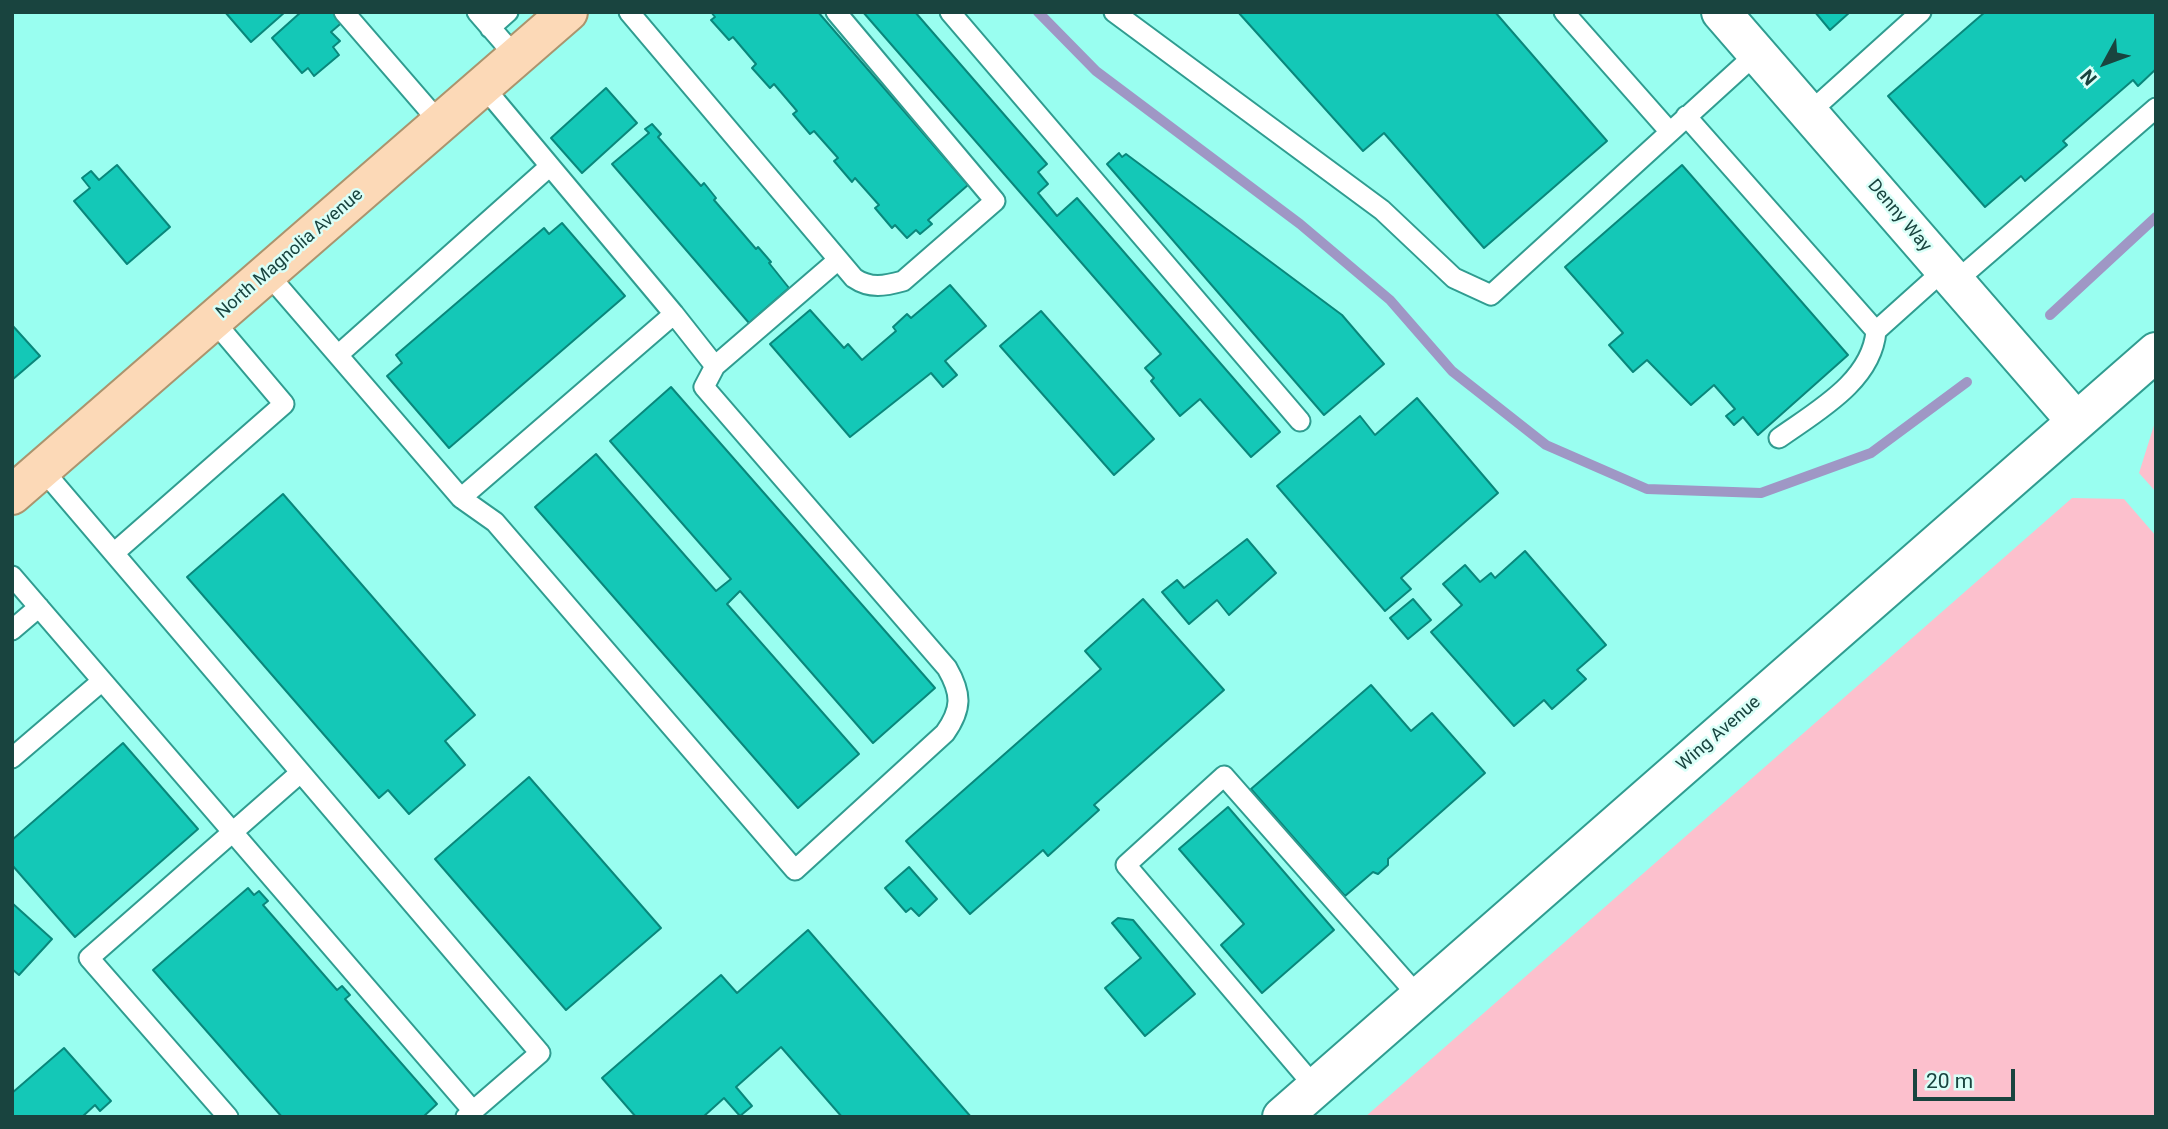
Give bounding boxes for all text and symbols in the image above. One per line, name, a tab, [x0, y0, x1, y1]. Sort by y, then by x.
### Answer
north arrow	[2070, 28, 2140, 98]
text: N	[2076, 65, 2102, 90]
street label: Denny Way	[1862, 175, 1936, 257]
street label: North Magnolia Avenue	[212, 184, 368, 324]
street label: Wing Avenue	[1673, 692, 1765, 776]
scale bar	[1916, 1056, 2018, 1100]
text: 20 m	[1926, 1069, 1973, 1093]

